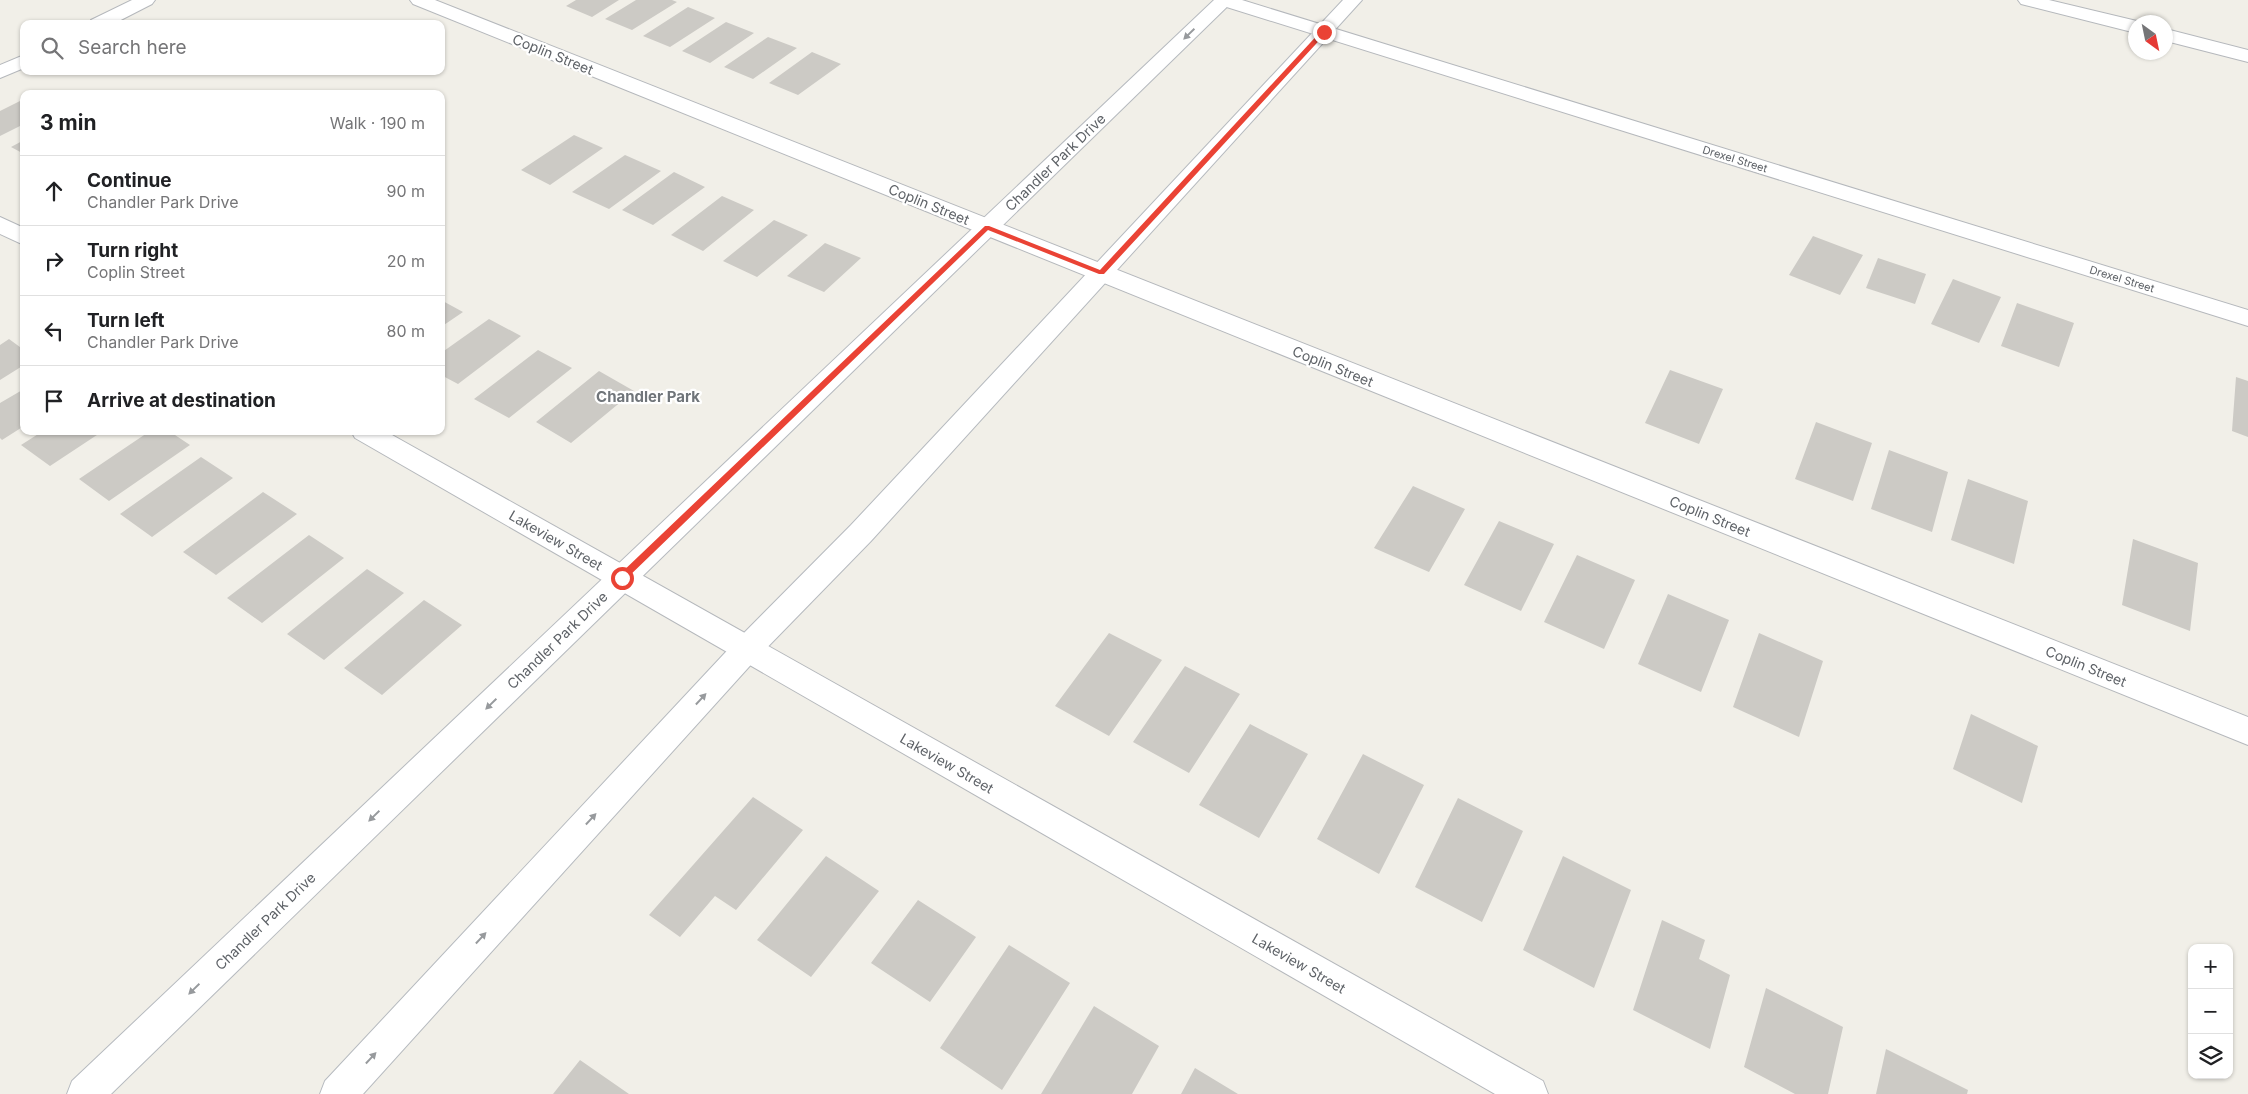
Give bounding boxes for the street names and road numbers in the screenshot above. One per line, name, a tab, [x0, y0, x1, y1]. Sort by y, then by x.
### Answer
street label: Coplin Street	[510, 30, 596, 78]
street label: Chandler Park Drive	[1001, 110, 1109, 214]
street label: Drexel Street	[1701, 143, 1769, 176]
street label: Coplin Street	[886, 180, 972, 228]
street label: Drexel Street	[2088, 263, 2156, 296]
street label: Coplin Street	[1290, 342, 1376, 390]
street label: Coplin Street	[1667, 492, 1753, 540]
street label: Lakeview Street	[506, 506, 606, 574]
street label: Chandler Park Drive	[503, 588, 611, 692]
street label: Coplin Street	[2043, 642, 2129, 690]
street label: Lakeview Street	[897, 729, 997, 797]
street label: Chandler Park Drive	[211, 869, 319, 973]
street label: Lakeview Street	[1249, 929, 1349, 997]

